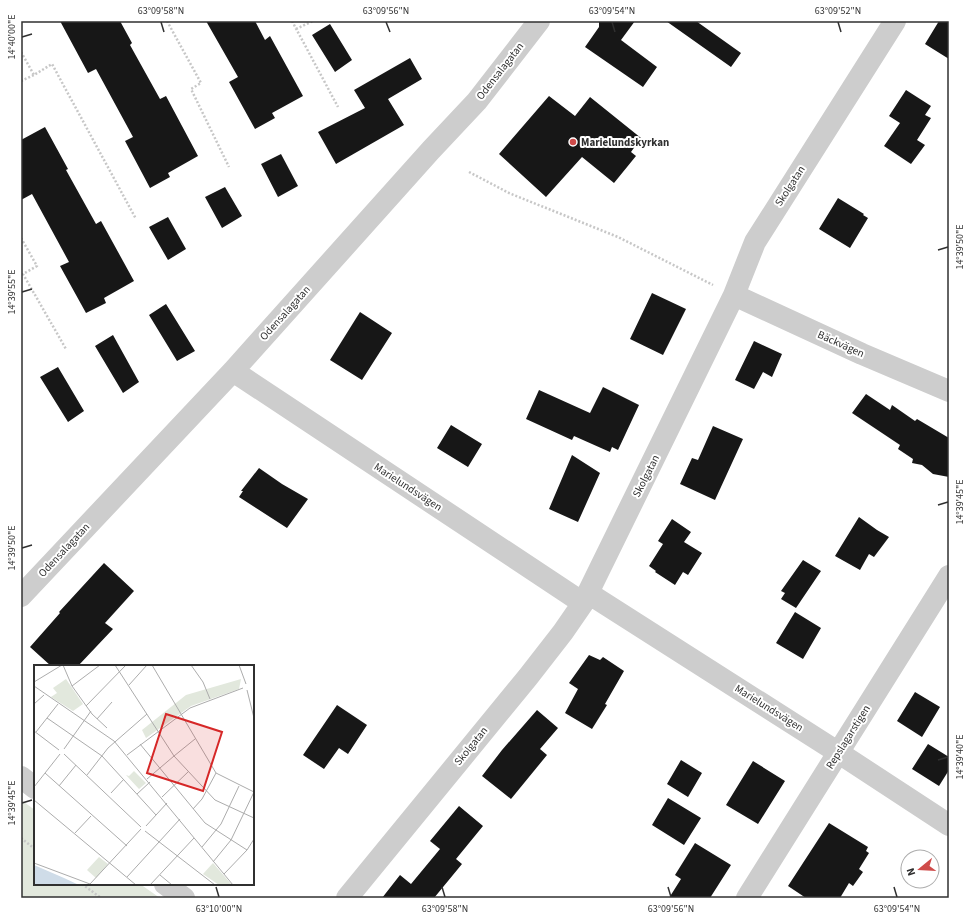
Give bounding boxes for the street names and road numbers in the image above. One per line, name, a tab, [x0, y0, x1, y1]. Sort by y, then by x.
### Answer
street label: Odensalagatan	[473, 39, 527, 103]
street label: Skolgatan	[771, 163, 809, 209]
street label: Odensalagatan	[256, 282, 314, 344]
street label: Bäckvägen	[815, 327, 867, 361]
street label: Skolgatan	[629, 452, 663, 500]
street label: Marielundsvägen	[371, 459, 445, 515]
street label: Odensalagatan	[35, 520, 93, 580]
street label: Marielundsvägen	[732, 681, 806, 735]
street label: Repslagarstigen	[822, 702, 874, 772]
street label: Skolgatan	[451, 724, 491, 768]

